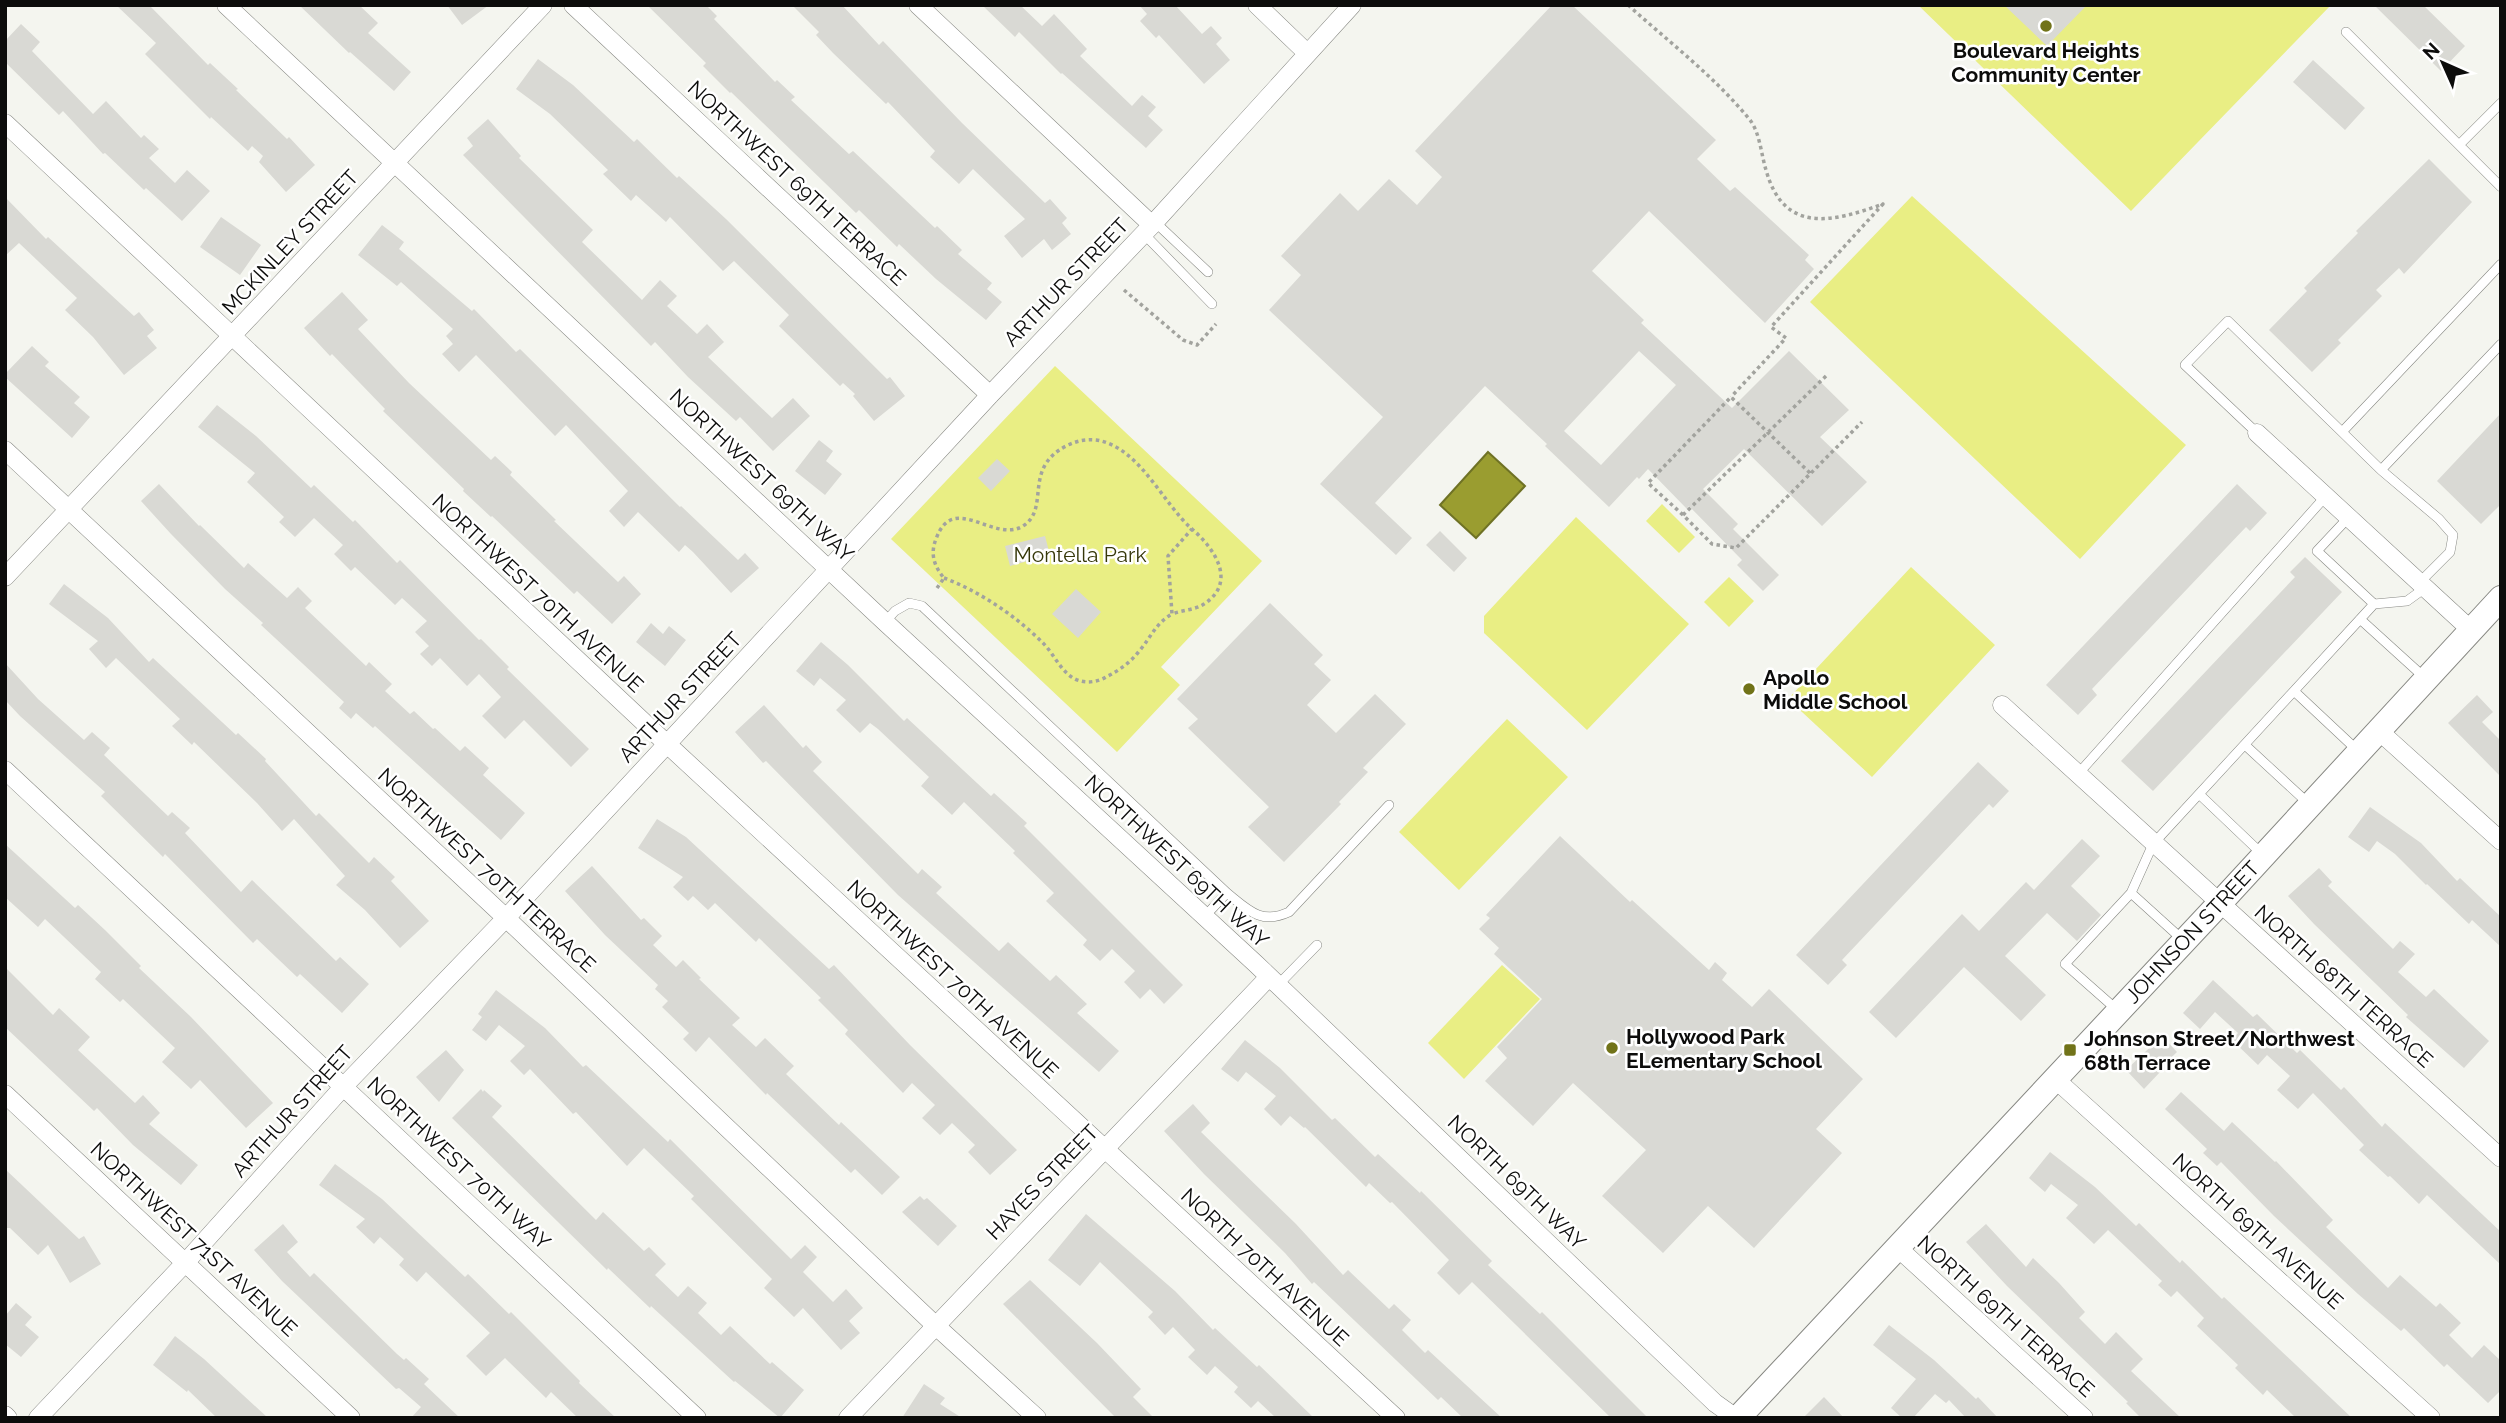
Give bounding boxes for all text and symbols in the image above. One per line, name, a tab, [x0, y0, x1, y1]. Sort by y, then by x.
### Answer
marker: Boulevard Heights Community Center	[2038, 18, 2054, 34]
north arrow	[2408, 28, 2478, 98]
place label: Boulevard Heights Community Center	[1951, 38, 2141, 87]
text: N	[2418, 38, 2444, 64]
street label: NORTHWEST 69TH TERRACE	[683, 75, 911, 291]
street label: MCKINLEY STREET	[217, 164, 364, 320]
street label: ARTHUR STREET	[998, 213, 1134, 351]
street label: NORTHWEST 69TH WAY	[665, 383, 859, 567]
street label: NORTHWEST 70TH AVENUE	[427, 489, 649, 697]
park label: Montella Park	[1013, 542, 1147, 567]
street label: ARTHUR STREET	[613, 627, 747, 767]
place label: Apollo Middle School	[1763, 665, 1908, 714]
marker: Apollo Middle School	[1741, 681, 1757, 697]
street label: NORTHWEST 70TH TERRACE	[373, 763, 601, 977]
street label: NORTHWEST 69TH WAY	[1080, 769, 1274, 953]
street label: JOHNSON STREET	[2120, 856, 2264, 1008]
street label: NORTHWEST 70TH AVENUE	[842, 875, 1064, 1083]
street label: NORTH 68TH TERRACE	[2250, 899, 2438, 1073]
place label: Hollywood Park ELementary School	[1626, 1024, 1822, 1073]
place label: Johnson Street/Northwest 68th Terrace	[2084, 1026, 2355, 1075]
street label: ARTHUR STREET	[226, 1040, 358, 1182]
marker: Hollywood Park ELementary School	[1604, 1040, 1620, 1056]
marker: Johnson Street/Northwest 68th Terrace	[2062, 1042, 2078, 1058]
street label: NORTHWEST 70TH WAY	[362, 1072, 556, 1255]
street label: NORTH 69TH WAY	[1443, 1110, 1592, 1255]
street label: HAYES STREET	[981, 1119, 1103, 1245]
street label: NORTHWEST 71ST AVENUE	[85, 1137, 303, 1341]
street label: NORTH 69TH AVENUE	[2168, 1148, 2348, 1314]
street label: NORTH 70TH AVENUE	[1176, 1183, 1354, 1351]
street label: NORTH 69TH TERRACE	[1912, 1230, 2100, 1402]

